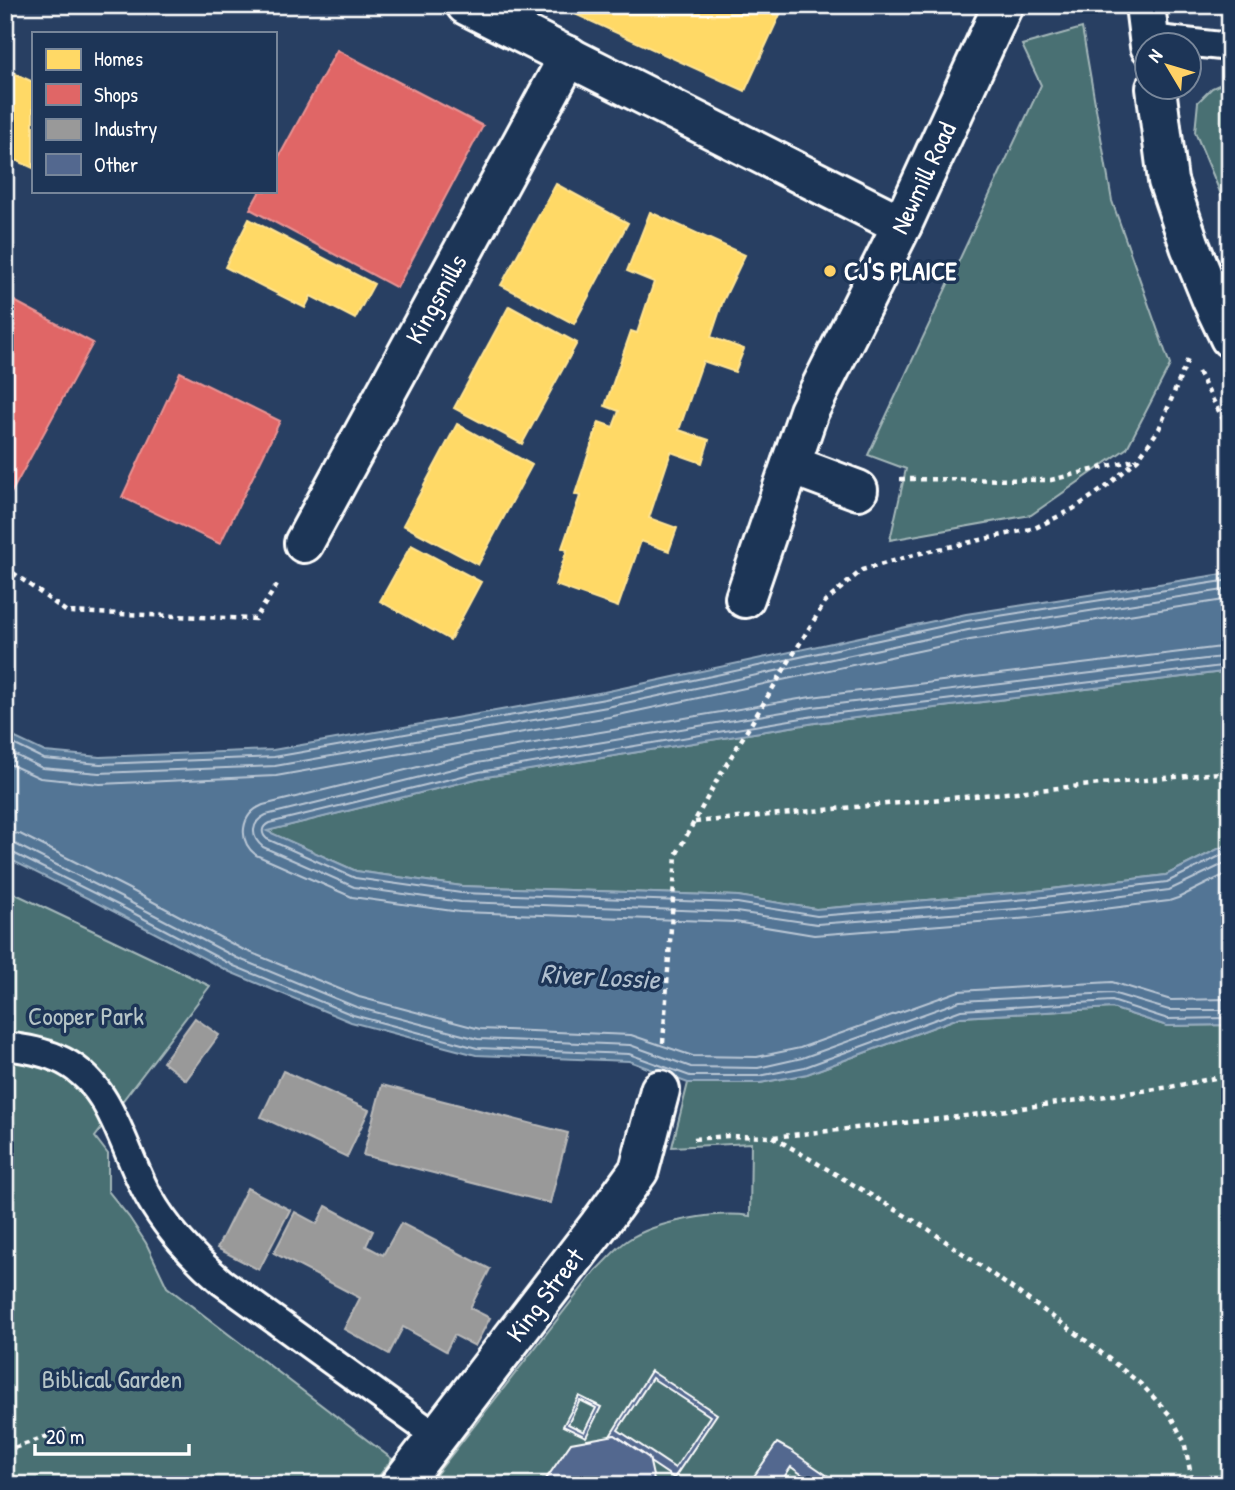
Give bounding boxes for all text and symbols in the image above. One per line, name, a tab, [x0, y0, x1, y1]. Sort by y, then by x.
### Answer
legend	[32, 32, 276, 192]
north arrow	[1134, 32, 1204, 102]
text: Homes	[94, 44, 143, 73]
text: N	[1141, 44, 1168, 68]
text: Shops	[94, 80, 138, 109]
text: Industry	[94, 114, 157, 143]
street label: Newmill Road	[881, 116, 964, 239]
text: Other	[94, 150, 138, 179]
street label: Kingsmills	[397, 248, 474, 350]
place label: CJ'S PLAICE	[844, 253, 957, 288]
marker: CJ'S PLAICE	[822, 263, 838, 279]
water label: River Lossie	[539, 954, 662, 998]
park label: Cooper Park	[28, 998, 144, 1033]
street label: King Street	[498, 1240, 592, 1349]
park label: Biblical Garden	[42, 1361, 182, 1396]
scale bar	[35, 1413, 189, 1457]
text: 20 m	[46, 1422, 84, 1451]

